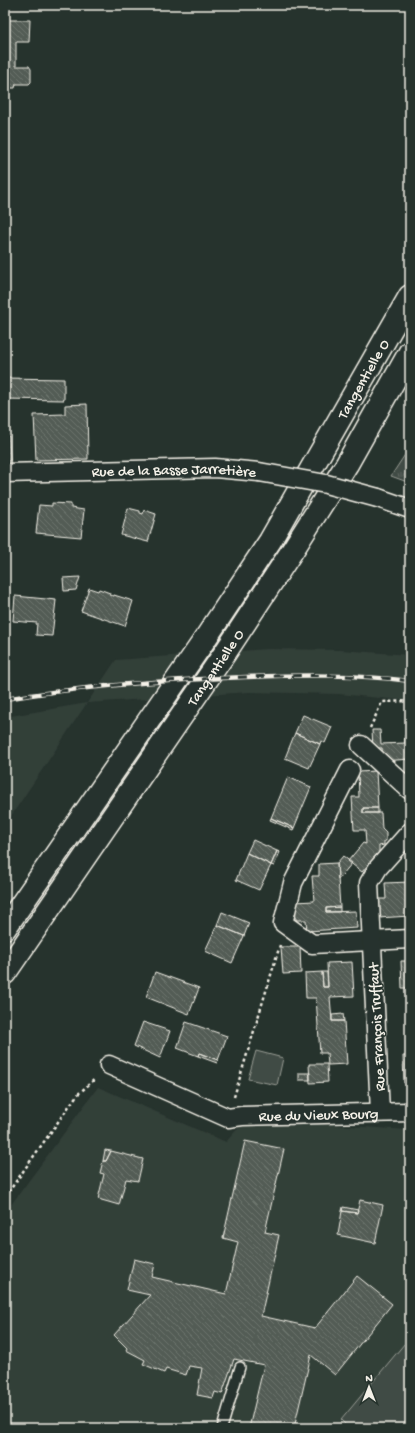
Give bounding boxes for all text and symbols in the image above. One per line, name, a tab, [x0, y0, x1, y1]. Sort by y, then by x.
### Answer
street label: Tangentielle O	[334, 337, 394, 424]
street label: Rue de la Basse Jarretière	[91, 461, 257, 483]
street label: Tangentielle O	[184, 627, 249, 711]
street label: Rue François Truffaut	[366, 960, 390, 1092]
street label: Rue du Vieux Bourg	[258, 1106, 379, 1127]
north arrow	[349, 1367, 389, 1407]
text: N	[365, 1373, 373, 1385]

